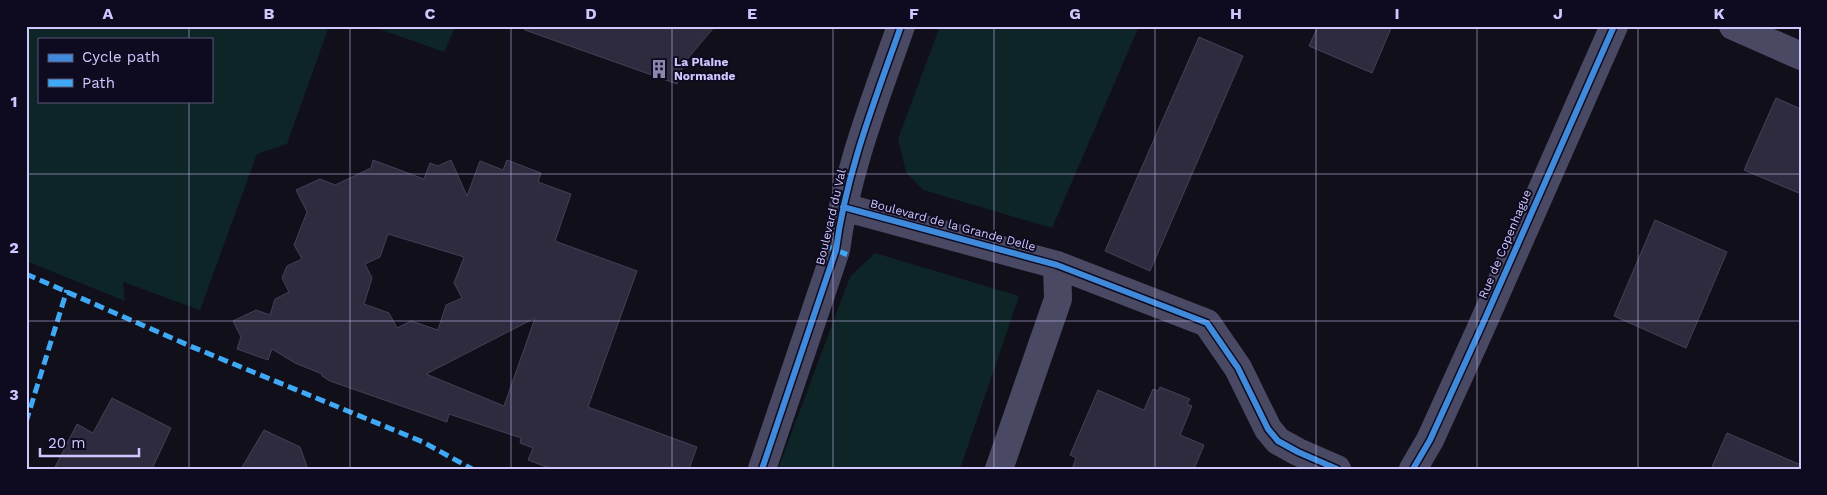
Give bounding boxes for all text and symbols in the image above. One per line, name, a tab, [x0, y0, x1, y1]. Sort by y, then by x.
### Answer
text: A	[103, 4, 114, 23]
text: B	[264, 4, 275, 23]
text: C	[425, 4, 436, 23]
text: D	[585, 4, 597, 23]
text: E	[747, 4, 757, 23]
text: F	[909, 4, 919, 23]
text: G	[1069, 4, 1081, 23]
text: H	[1230, 4, 1242, 23]
text: I	[1394, 4, 1400, 23]
text: J	[1553, 4, 1563, 23]
text: K	[1713, 4, 1725, 23]
legend	[38, 38, 212, 102]
text: Cycle path	[82, 48, 160, 66]
place label: La Plaine Normande	[674, 55, 735, 83]
building icon: La Plaine Normande	[648, 58, 670, 80]
text: Path	[82, 74, 115, 92]
text: 1	[11, 92, 17, 111]
street label: Boulevard du Val	[813, 167, 849, 266]
street label: Rue de Copenhague	[1476, 187, 1534, 301]
street label: Boulevard de la Grande Delle	[869, 196, 1037, 254]
text: 2	[9, 238, 19, 257]
text: 3	[9, 385, 19, 404]
scale bar	[40, 425, 139, 457]
text: 20 m	[48, 434, 86, 452]

